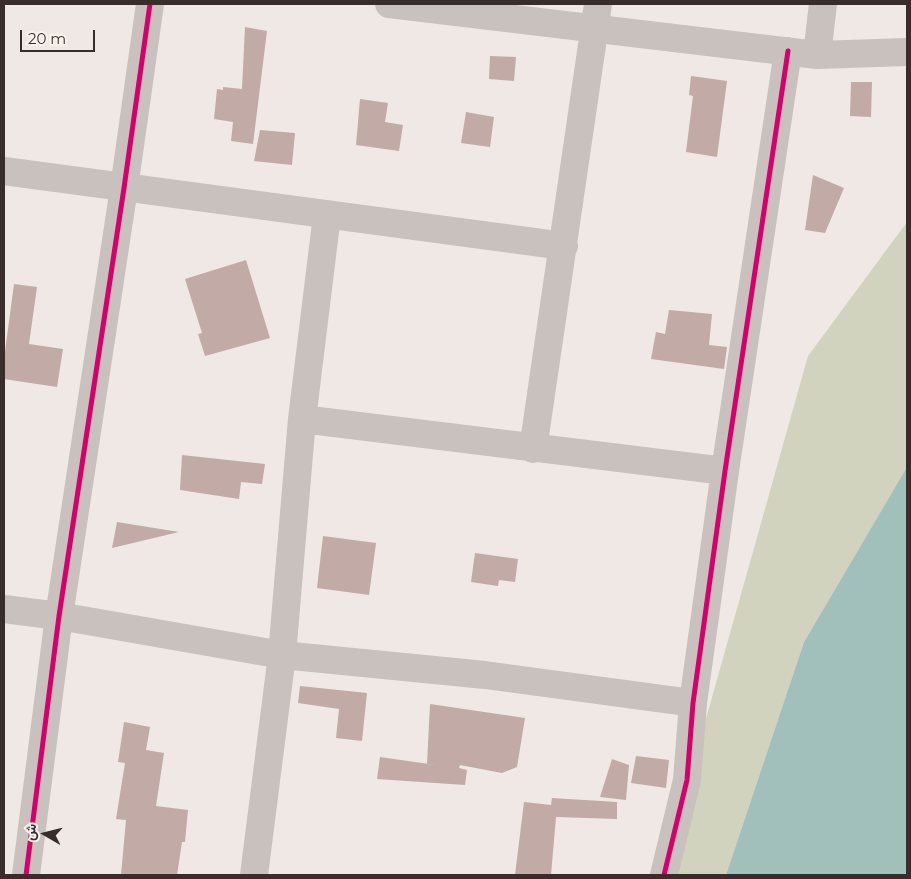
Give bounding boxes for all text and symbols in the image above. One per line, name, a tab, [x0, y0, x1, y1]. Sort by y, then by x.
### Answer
scale bar	[22, 20, 98, 52]
text: 20 m	[28, 29, 66, 48]
north arrow	[20, 809, 70, 859]
text: ش	[20, 822, 40, 842]

